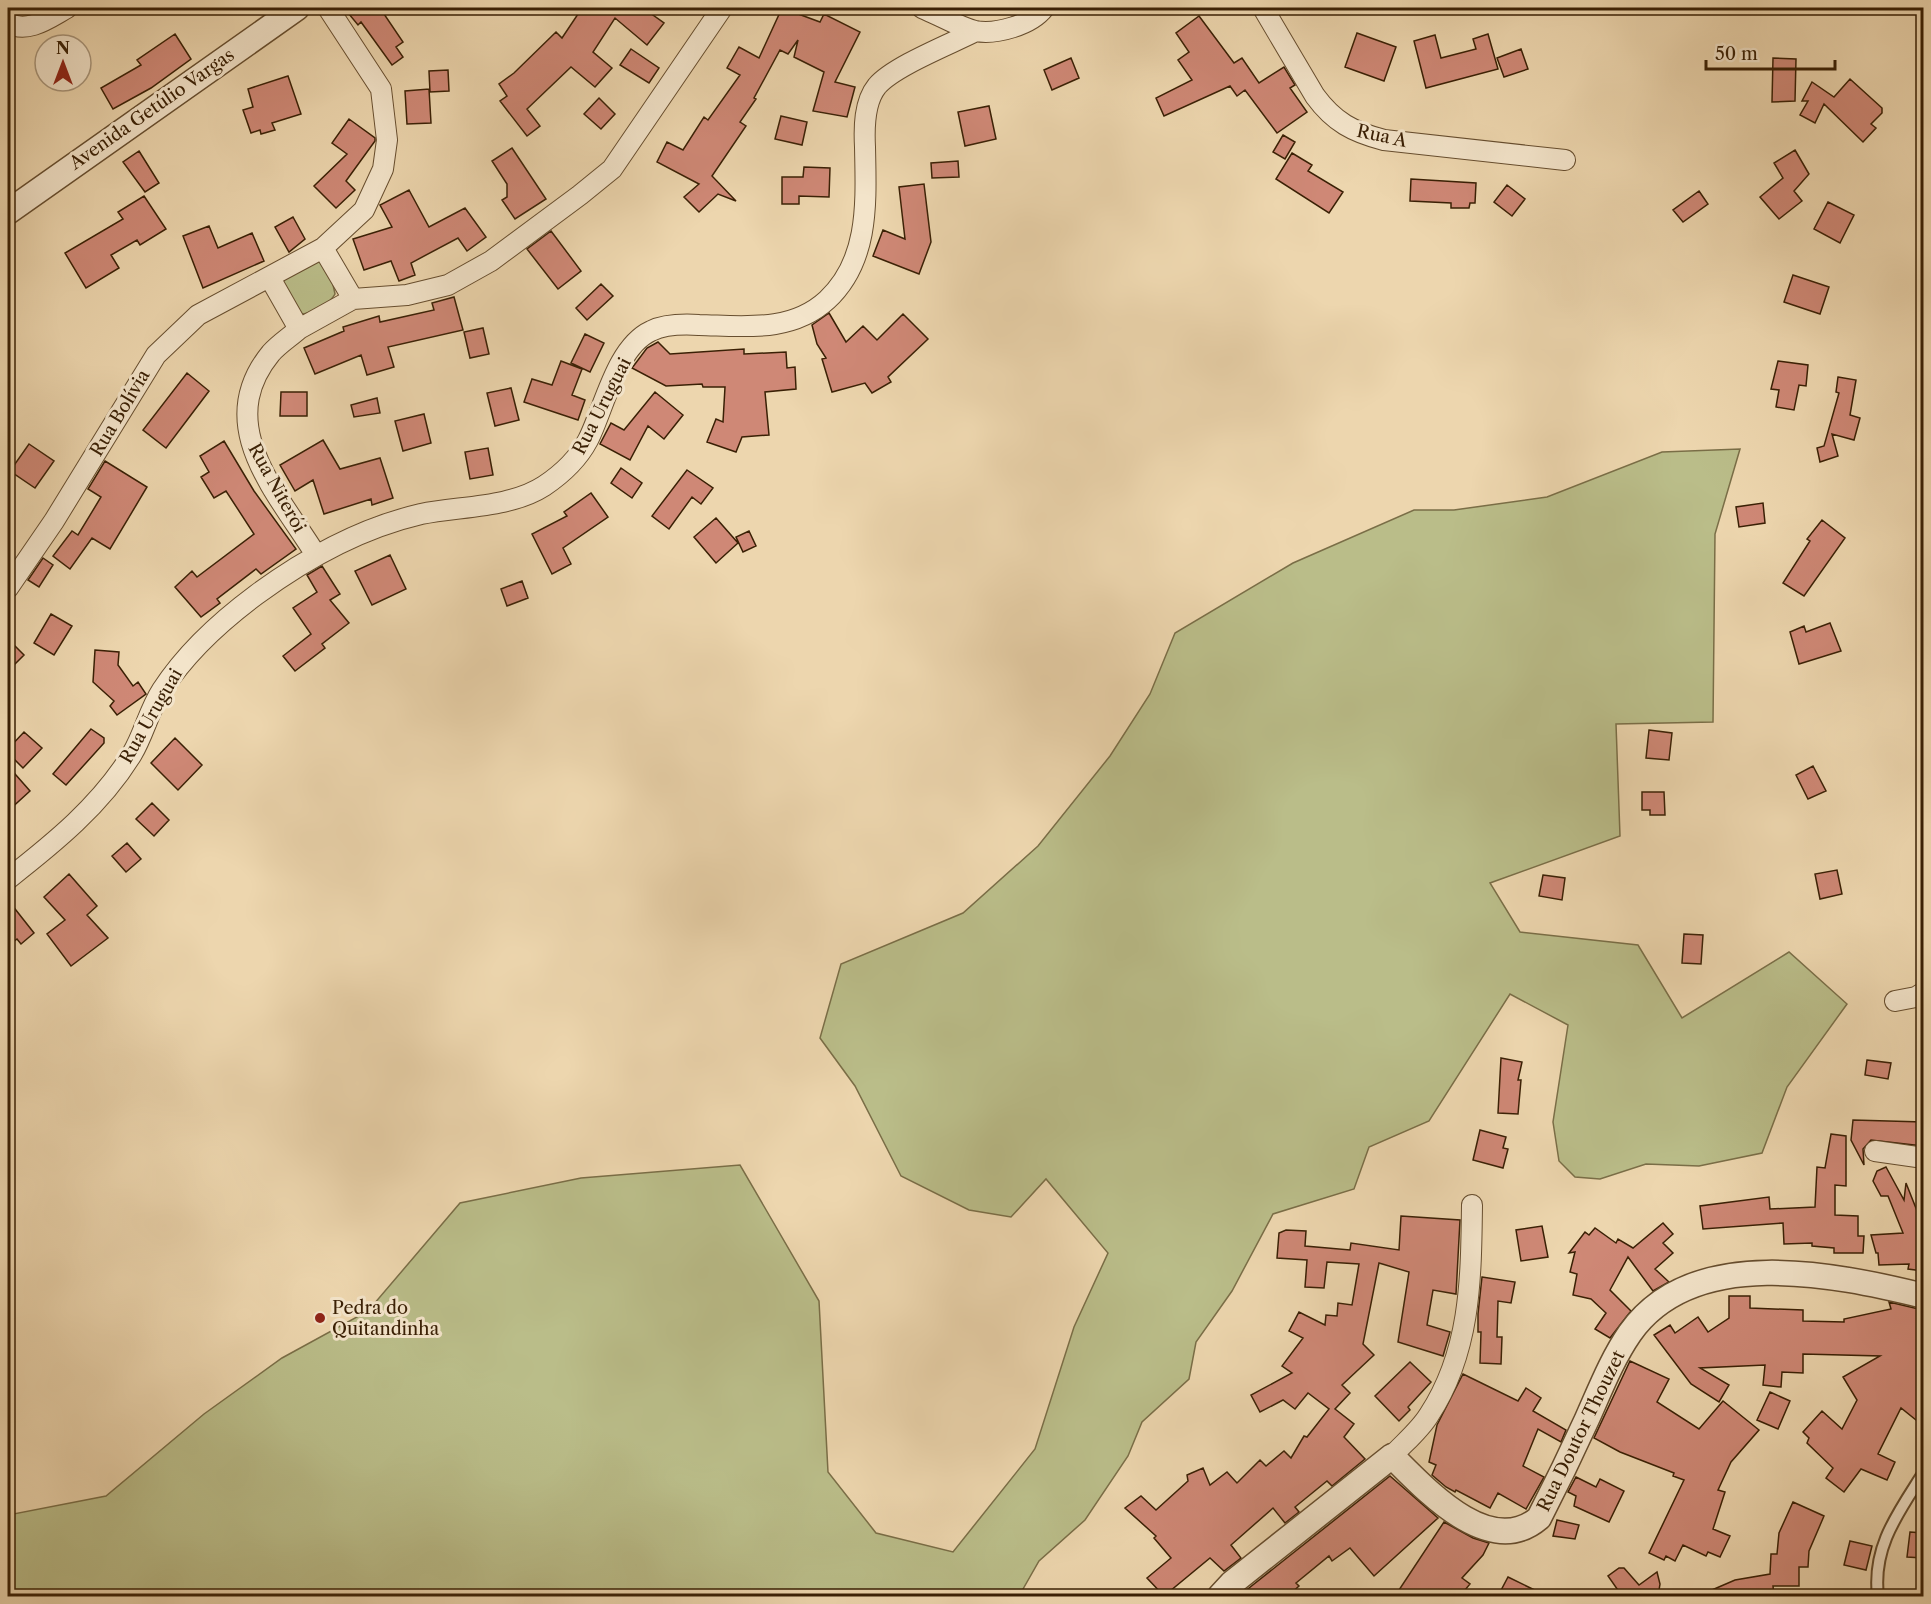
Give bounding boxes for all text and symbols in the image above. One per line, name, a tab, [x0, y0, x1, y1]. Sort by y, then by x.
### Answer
north arrow	[33, 33, 93, 93]
scale bar	[1706, 33, 1835, 71]
text: N	[56, 38, 70, 58]
text: 50 m	[1715, 43, 1758, 65]
street label: Avenida Getúlio Vargas	[65, 44, 239, 175]
street label: Rua A	[1355, 120, 1410, 152]
street label: Rua Uruguai	[568, 353, 636, 458]
street label: Rua Bolívia	[86, 365, 155, 460]
street label: Rua Niterói	[243, 439, 311, 537]
street label: Rua Uruguai	[115, 664, 187, 767]
place label: Pedra do Quitandinha	[332, 1297, 440, 1340]
marker: Pedra do Quitandinha	[313, 1311, 327, 1325]
street label: Rua Doutor Thouzet	[1532, 1346, 1630, 1515]

